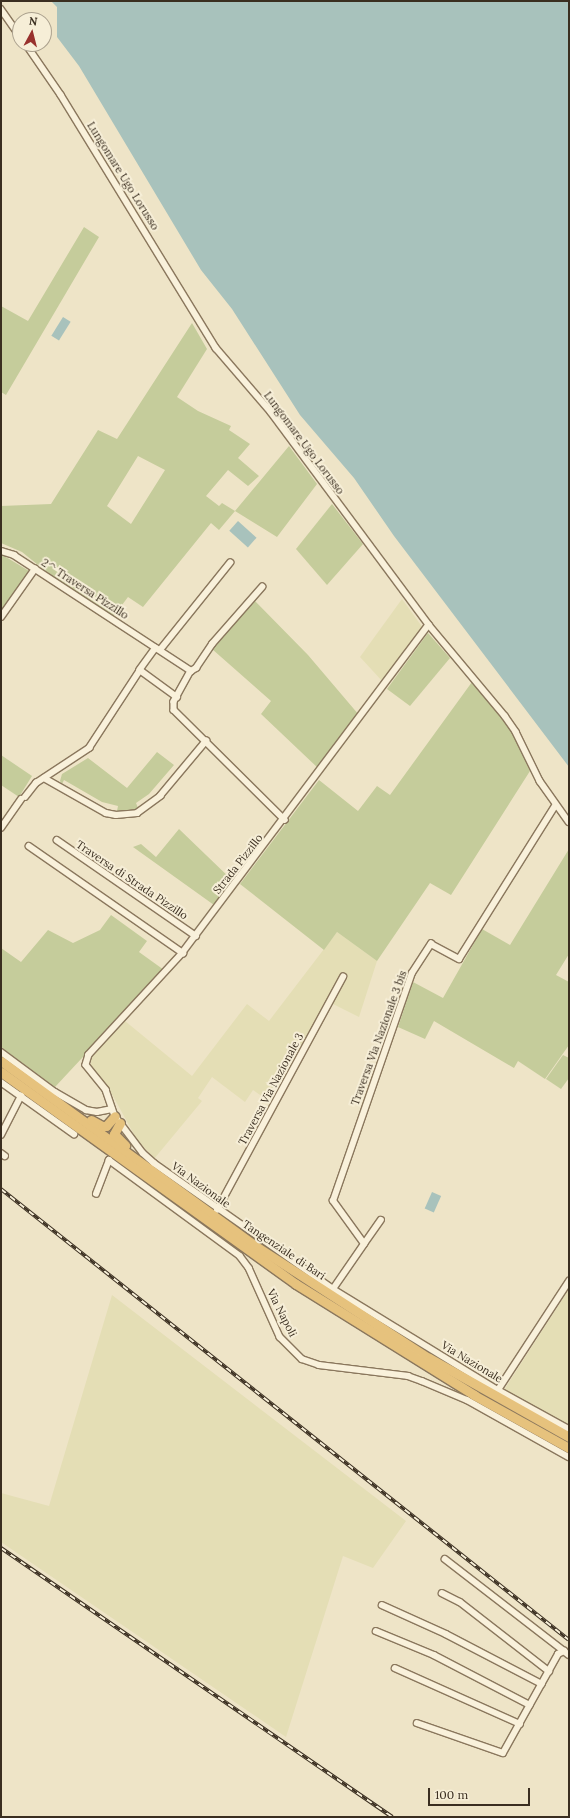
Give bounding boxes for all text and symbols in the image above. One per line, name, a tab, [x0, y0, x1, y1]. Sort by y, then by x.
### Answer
north arrow	[12, 12, 52, 52]
text: N	[28, 14, 38, 29]
street label: Lungomare Ugo Lorusso	[84, 119, 162, 233]
street label: Lungomare Ugo Lorusso	[261, 389, 347, 497]
street label: 2^ Traversa Pizzillo	[39, 556, 131, 622]
street label: Strada Pizzillo	[211, 831, 265, 897]
street label: Traversa di Strada Pizzillo	[74, 838, 190, 922]
street label: Traversa Via Nazionale 3 bis	[348, 969, 410, 1107]
street label: Traversa Via Nazionale 3	[236, 1031, 306, 1147]
street label: Via Nazionale	[169, 1159, 233, 1211]
street label: Tangenziale di Bari	[240, 1217, 328, 1283]
street label: Via Napoli	[264, 1287, 300, 1339]
street label: Via Nazionale	[439, 1339, 505, 1385]
scale bar	[430, 1780, 532, 1806]
text: 100 m	[435, 1787, 468, 1802]

